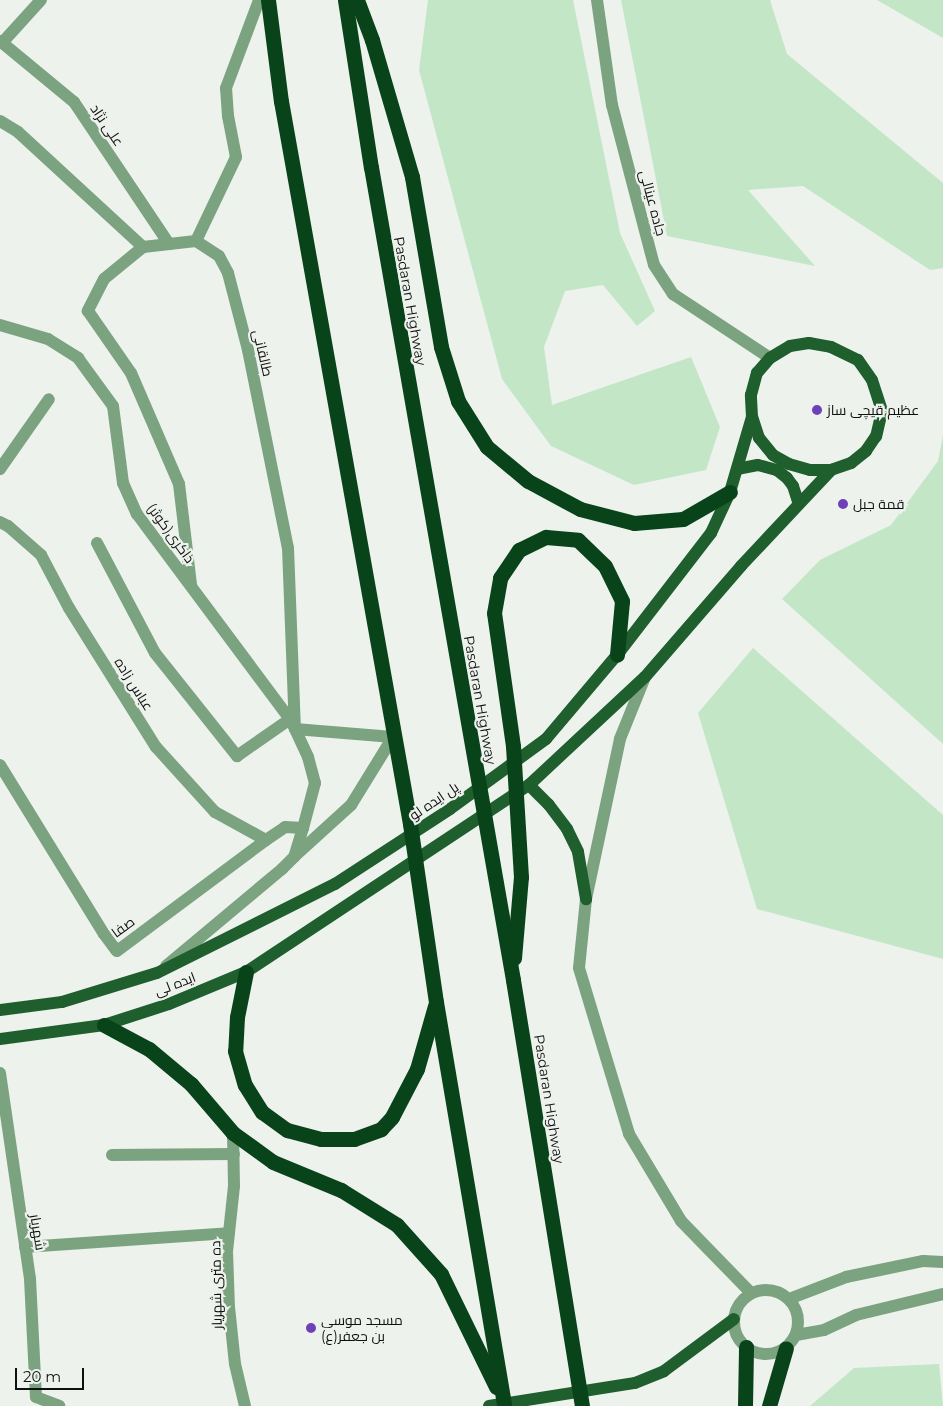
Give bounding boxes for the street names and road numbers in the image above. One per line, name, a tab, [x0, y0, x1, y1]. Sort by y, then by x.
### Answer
street label: علی نژاد	[87, 101, 127, 149]
street label: جاده عینالی	[636, 168, 670, 238]
street label: Pasdaran Highway	[390, 235, 430, 367]
street label: طالقانی	[249, 328, 277, 378]
street label: ذاکری(کوثر)	[144, 500, 198, 566]
street label: Pasdaran Highway	[460, 634, 500, 766]
street label: عباس زاده	[111, 654, 157, 714]
street label: پل ایده لو	[406, 778, 462, 824]
street label: صفا	[108, 913, 138, 941]
street label: ایده لی	[152, 968, 198, 1000]
street label: Pasdaran Highway	[530, 1033, 568, 1165]
street label: شهریار	[27, 1213, 49, 1251]
street label: ده متری شهریار	[207, 1241, 225, 1329]

